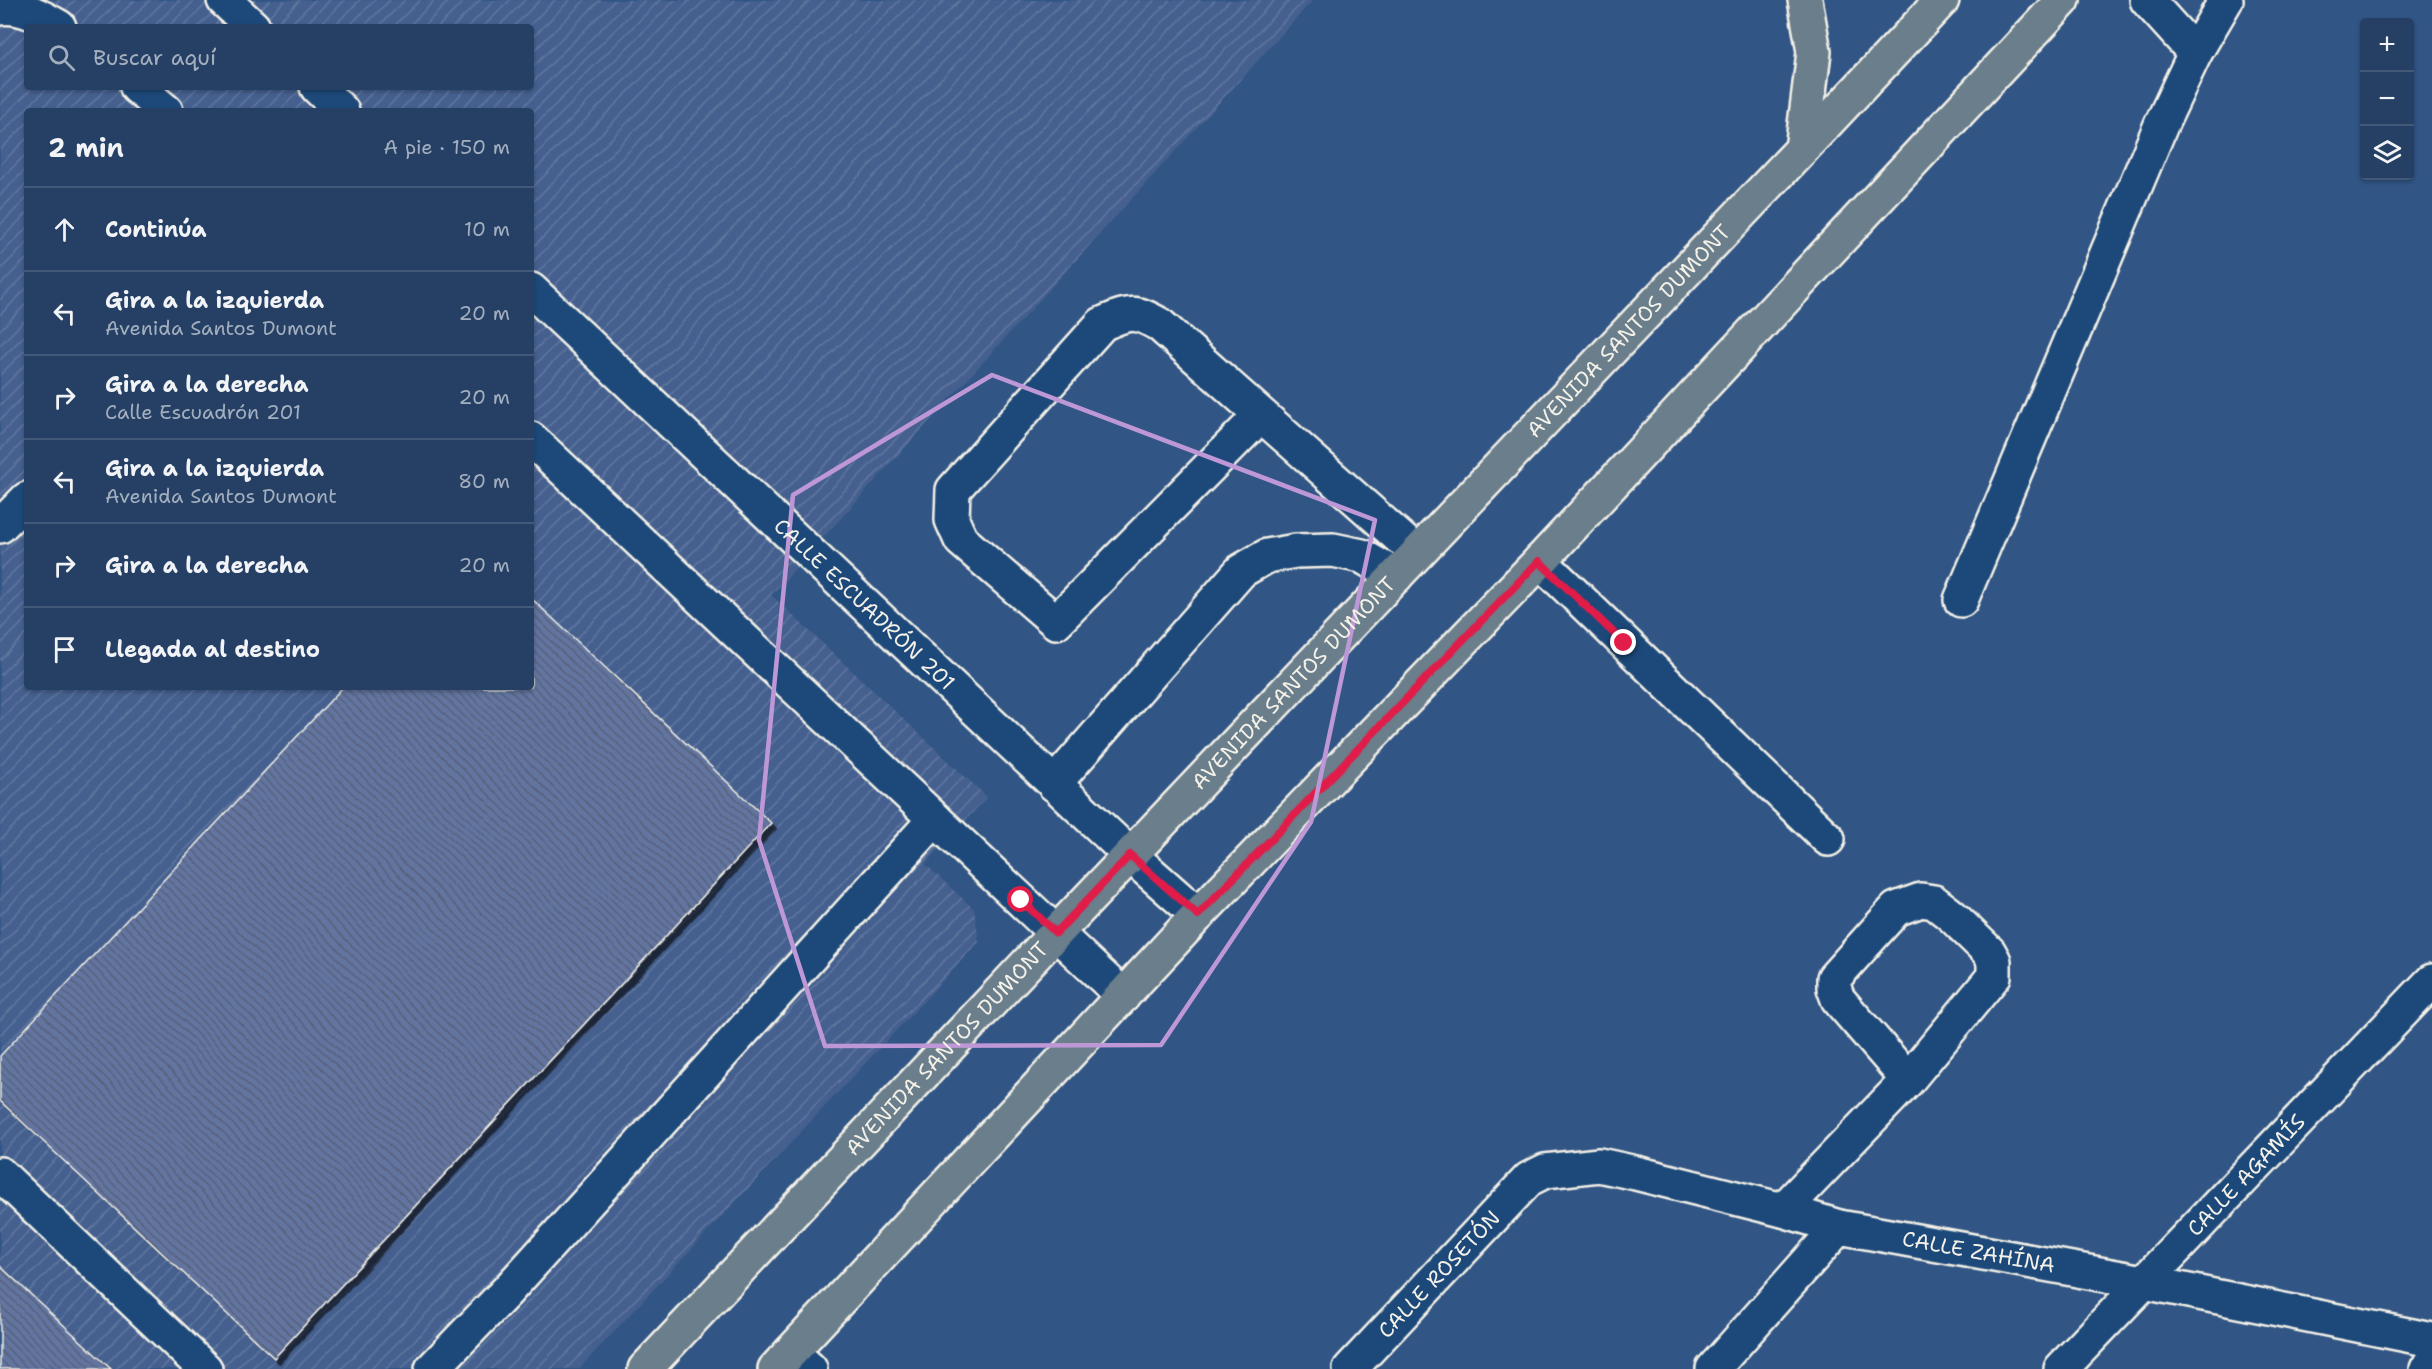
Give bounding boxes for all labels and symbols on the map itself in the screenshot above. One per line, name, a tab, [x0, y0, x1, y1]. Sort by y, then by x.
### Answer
street label: AVENIDA SANTOS DUMONT	[1521, 218, 1737, 444]
street label: CALLE ESCUADRÓN 201	[768, 512, 961, 696]
street label: AVENIDA SANTOS DUMONT	[1186, 571, 1402, 796]
route end	[1610, 629, 1636, 655]
route start	[1007, 886, 1033, 912]
street label: AVENIDA SANTOS DUMONT	[839, 936, 1055, 1162]
street label: CALLE AGAMÍS	[2181, 1108, 2311, 1242]
street label: CALLE ROSETÓN	[1372, 1204, 1506, 1344]
street label: CALLE ZAHÍNA	[1900, 1225, 2057, 1280]

